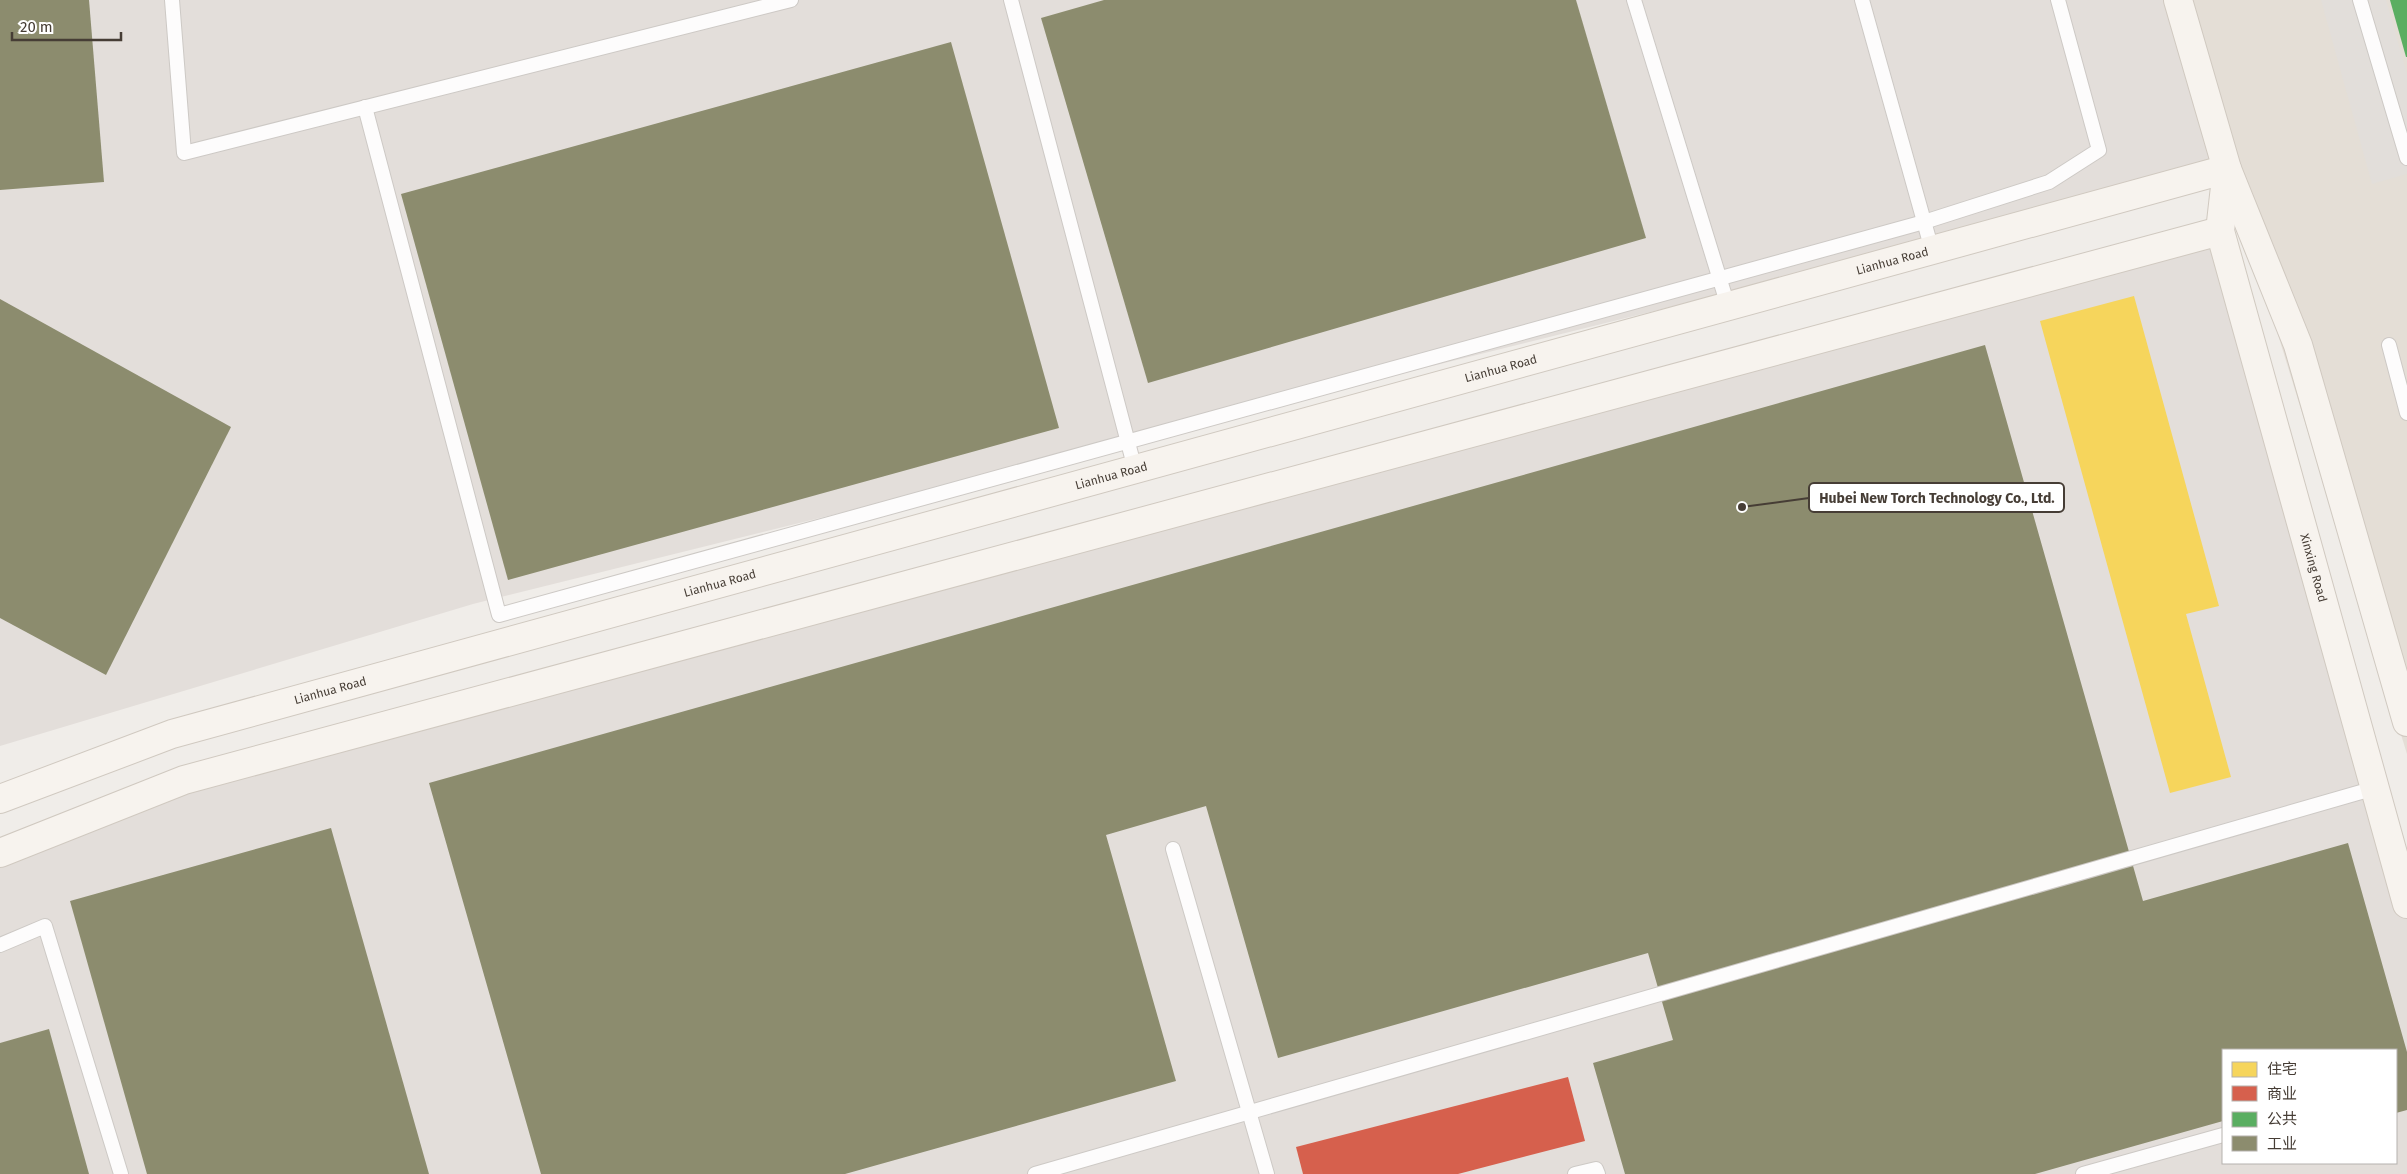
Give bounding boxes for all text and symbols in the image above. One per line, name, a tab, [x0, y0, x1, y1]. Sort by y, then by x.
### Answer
scale bar	[12, 10, 121, 42]
text: 20 m	[20, 18, 53, 36]
street label: Lianhua Road	[1855, 244, 1930, 278]
street label: Lianhua Road	[1463, 352, 1539, 385]
street label: Lianhua Road	[1074, 459, 1149, 492]
callout: Hubei New Torch Technology Co., Ltd.	[1809, 483, 2064, 512]
text: Hubei New Torch Technology Co., Ltd.	[1819, 490, 2055, 507]
street label: Xinxing Road	[2297, 532, 2330, 604]
street label: Lianhua Road	[682, 567, 758, 600]
street label: Lianhua Road	[293, 674, 368, 707]
legend	[2222, 1049, 2397, 1164]
text: 住宅	[2267, 1060, 2297, 1078]
text: 商业	[2267, 1085, 2297, 1103]
text: 公共	[2267, 1110, 2297, 1128]
text: 工业	[2267, 1135, 2297, 1153]

